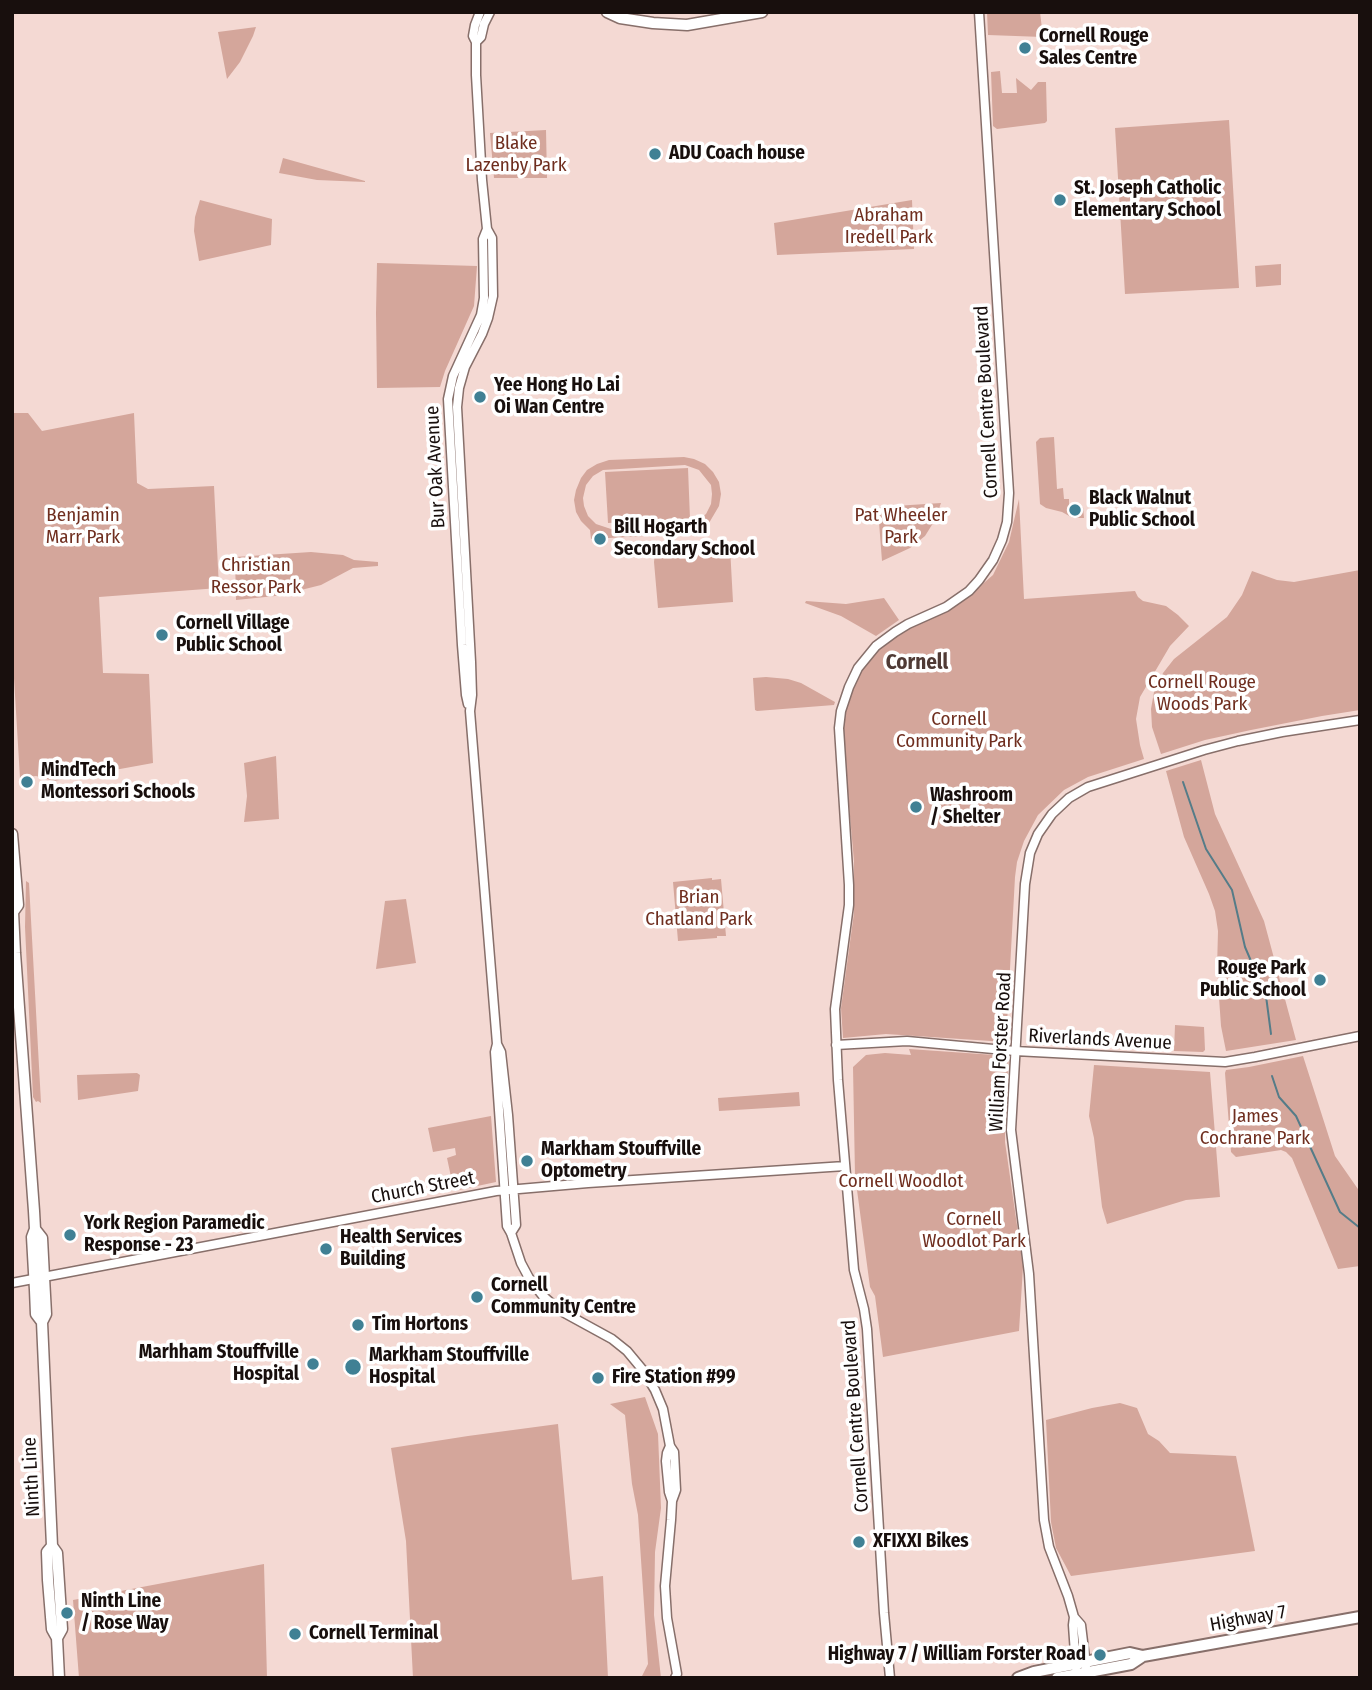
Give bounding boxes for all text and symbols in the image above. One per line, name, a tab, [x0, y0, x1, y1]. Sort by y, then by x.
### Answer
place label: Cornell Rouge Sales Centre	[1039, 26, 1149, 70]
marker: Cornell Rouge Sales Centre	[1017, 40, 1033, 56]
park label: Blake Lazenby Park	[465, 133, 567, 177]
place label: ADU Coach house	[669, 143, 805, 165]
marker: ADU Coach house	[647, 146, 663, 162]
place label: St. Joseph Catholic Elementary School	[1074, 178, 1221, 222]
marker: St. Joseph Catholic Elementary School	[1052, 192, 1068, 208]
park label: Abraham Iredell Park	[845, 205, 933, 249]
street label: Cornell Centre Boulevard	[971, 305, 1003, 499]
place label: Yee Hong Ho Lai Oi Wan Centre	[494, 375, 620, 419]
marker: Yee Hong Ho Lai Oi Wan Centre	[472, 389, 488, 405]
street label: Bur Oak Avenue	[421, 405, 451, 529]
place label: Black Walnut Public School	[1089, 488, 1195, 532]
marker: Black Walnut Public School	[1067, 502, 1083, 518]
park label: Benjamin Marr Park	[46, 505, 120, 549]
park label: Pat Wheeler Park	[855, 505, 947, 549]
place label: Bill Hogarth Secondary School	[614, 517, 755, 561]
marker: Bill Hogarth Secondary School	[592, 531, 608, 547]
park label: Christian Ressor Park	[211, 555, 301, 599]
place label: Cornell Village Public School	[176, 613, 290, 657]
marker: Cornell Village Public School	[154, 627, 170, 643]
district label: Cornell	[886, 650, 948, 676]
park label: Cornell Rouge Woods Park	[1148, 672, 1256, 716]
park label: Cornell Community Park	[896, 709, 1022, 753]
place label: MindTech Montessori Schools	[41, 760, 195, 804]
marker: MindTech Montessori Schools	[19, 774, 35, 790]
place label: Washroom / Shelter	[930, 785, 1013, 829]
marker: Washroom / Shelter	[908, 799, 924, 815]
park label: Brian Chatland Park	[645, 887, 753, 931]
place label: Rouge Park Public School	[1200, 958, 1306, 1002]
street label: William Forster Road	[985, 971, 1017, 1133]
marker: Rouge Park Public School	[1312, 972, 1328, 988]
street label: Riverlands Avenue	[1028, 1025, 1172, 1055]
park label: James Cochrane Park	[1200, 1106, 1310, 1150]
place label: Markham Stouffville Optometry	[541, 1139, 701, 1183]
marker: Markham Stouffville Optometry	[519, 1153, 535, 1169]
street label: Church Street	[369, 1167, 477, 1209]
park label: Cornell Woodlot	[838, 1171, 964, 1193]
park label: Cornell Woodlot Park	[922, 1209, 1026, 1253]
place label: York Region Paramedic Response - 23	[84, 1213, 265, 1257]
marker: York Region Paramedic Response - 23	[62, 1227, 78, 1243]
place label: Health Services Building	[340, 1227, 462, 1271]
marker: Health Services Building	[318, 1241, 334, 1257]
place label: Cornell Community Centre	[491, 1275, 636, 1319]
marker: Cornell Community Centre	[469, 1289, 485, 1305]
place label: Tim Hortons	[372, 1314, 468, 1336]
marker: Tim Hortons	[350, 1317, 366, 1333]
street label: Cornell Centre Boulevard	[838, 1319, 874, 1513]
place label: Marhham Stouffville Hospital	[139, 1342, 299, 1386]
place label: Markham Stouffville Hospital	[369, 1345, 529, 1389]
marker: Marhham Stouffville Hospital	[305, 1356, 321, 1372]
marker: Markham Stouffville Hospital	[343, 1357, 363, 1377]
place label: Fire Station #99	[612, 1367, 736, 1389]
marker: Fire Station #99	[590, 1370, 606, 1386]
street label: Ninth Line	[19, 1437, 45, 1517]
place label: XFIXXI Bikes	[873, 1531, 969, 1553]
marker: XFIXXI Bikes	[851, 1534, 867, 1550]
place label: Ninth Line / Rose Way	[81, 1591, 169, 1635]
street label: Highway 7	[1208, 1601, 1288, 1637]
marker: Ninth Line / Rose Way	[59, 1605, 75, 1621]
place label: Cornell Terminal	[309, 1623, 438, 1645]
marker: Cornell Terminal	[287, 1626, 303, 1642]
place label: Highway 7 / William Forster Road	[828, 1644, 1086, 1666]
marker: Highway 7 / William Forster Road	[1092, 1647, 1108, 1663]

